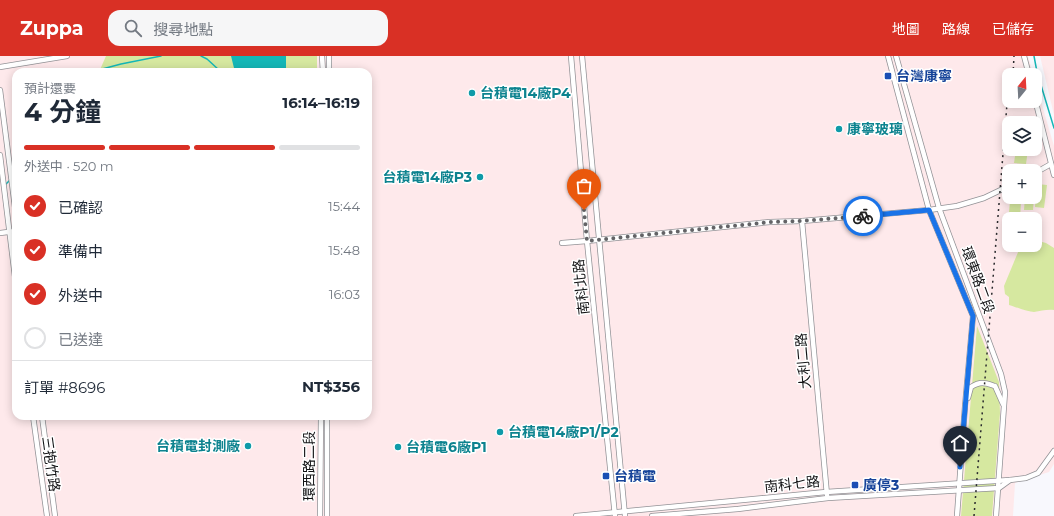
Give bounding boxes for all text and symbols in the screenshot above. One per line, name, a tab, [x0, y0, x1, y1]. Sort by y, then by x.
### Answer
search box	[108, 10, 388, 46]
text: Zuppa	[20, 17, 84, 40]
icon: search	[122, 17, 144, 39]
text: 搜尋地點	[154, 20, 214, 39]
text: 地圖	[892, 20, 920, 38]
text: 路線	[942, 20, 970, 38]
text: 已儲存	[992, 20, 1034, 38]
place label: 台灣康寧	[896, 67, 952, 85]
north arrow	[1002, 68, 1042, 108]
map controls	[1002, 68, 1042, 252]
marker: 台灣康寧	[883, 71, 893, 81]
text: 預計還要	[24, 80, 76, 96]
place label: 台積電14廠P4	[480, 84, 571, 102]
marker: 台積電14廠P4	[467, 88, 477, 98]
text: 16:14–16:19	[282, 93, 360, 112]
text: 4 分鐘	[24, 96, 101, 128]
button: layers	[1002, 116, 1042, 156]
place label: 康寧玻璃	[847, 120, 903, 138]
marker: 康寧玻璃	[834, 124, 844, 134]
text: 外送中 · 520 m	[24, 158, 114, 174]
button: +	[1002, 164, 1042, 204]
place label: 台積電14廠P3	[383, 168, 472, 186]
pin	[567, 169, 601, 210]
marker: 台積電14廠P3	[475, 172, 485, 182]
icon: bag	[573, 175, 595, 197]
icon: check	[24, 195, 46, 217]
courier	[843, 196, 883, 236]
text: 已確認	[58, 198, 103, 217]
text: 15:44	[328, 198, 360, 214]
icon: bike	[852, 205, 874, 227]
button: −	[1002, 212, 1042, 252]
icon: check	[24, 239, 46, 261]
text: 準備中	[58, 242, 103, 261]
text: 15:48	[328, 242, 360, 258]
street label: 環東路二段	[958, 244, 998, 316]
street label: 南科北路	[569, 258, 593, 316]
icon: check	[24, 283, 46, 305]
text: 外送中	[58, 286, 103, 305]
text: 16:03	[329, 286, 360, 302]
text: 已送達	[58, 330, 103, 349]
street label: 大利二路	[792, 332, 814, 390]
text: NT$356	[302, 377, 360, 396]
text: 訂單 #8696	[24, 378, 105, 397]
place label: 台積電14廠P1/P2	[508, 423, 619, 441]
pin	[943, 426, 977, 467]
marker: 台積電14廠P1/P2	[495, 427, 505, 437]
street label: 環西路二段	[300, 431, 318, 501]
icon: home	[949, 432, 971, 454]
street label: 三抱竹路	[38, 435, 64, 493]
place label: 台積電封測廠	[156, 437, 240, 455]
place label: 台積電6廠P1	[406, 438, 487, 456]
marker: 台積電封測廠	[243, 441, 253, 451]
marker: 台積電6廠P1	[393, 442, 403, 452]
place label: 台積電	[614, 467, 656, 485]
marker: 台積電	[601, 471, 611, 481]
street label: 南科七路	[763, 472, 821, 496]
place label: 廣停3	[863, 476, 899, 494]
marker: 廣停3	[850, 480, 860, 490]

